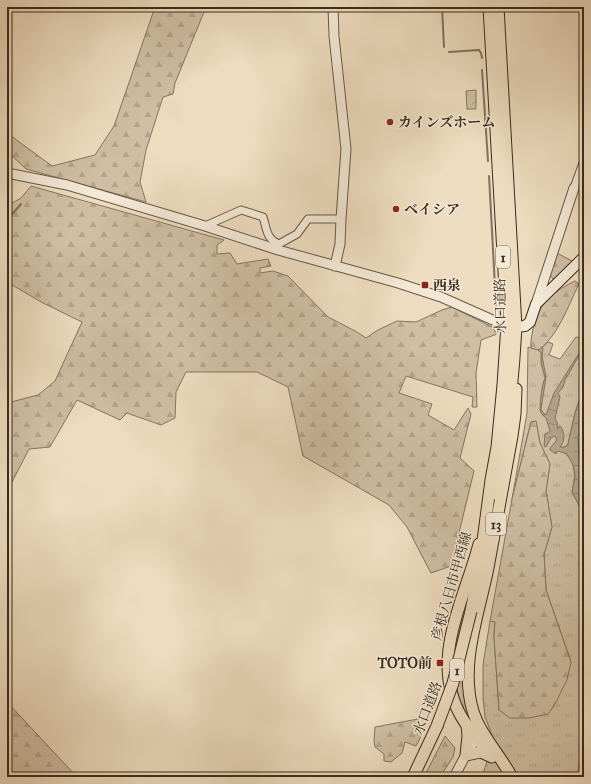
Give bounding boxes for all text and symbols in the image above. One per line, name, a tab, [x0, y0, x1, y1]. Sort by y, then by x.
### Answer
place label: カインズホーム	[398, 114, 495, 131]
marker: カインズホーム	[385, 117, 395, 127]
place label: ベイシア	[404, 201, 460, 218]
marker: ベイシア	[391, 204, 401, 214]
road number: 1	[496, 246, 510, 268]
place label: 西泉	[433, 277, 461, 294]
street label: 水口道路	[492, 278, 509, 334]
marker: 西泉	[420, 280, 430, 290]
road number: 13	[486, 513, 506, 535]
street label: 彦根八日市甲西線	[428, 530, 475, 642]
place label: TOTO前	[376, 655, 432, 672]
marker: TOTO前	[435, 658, 445, 668]
road number: 1	[450, 659, 464, 681]
street label: 水口道路	[409, 679, 445, 737]

